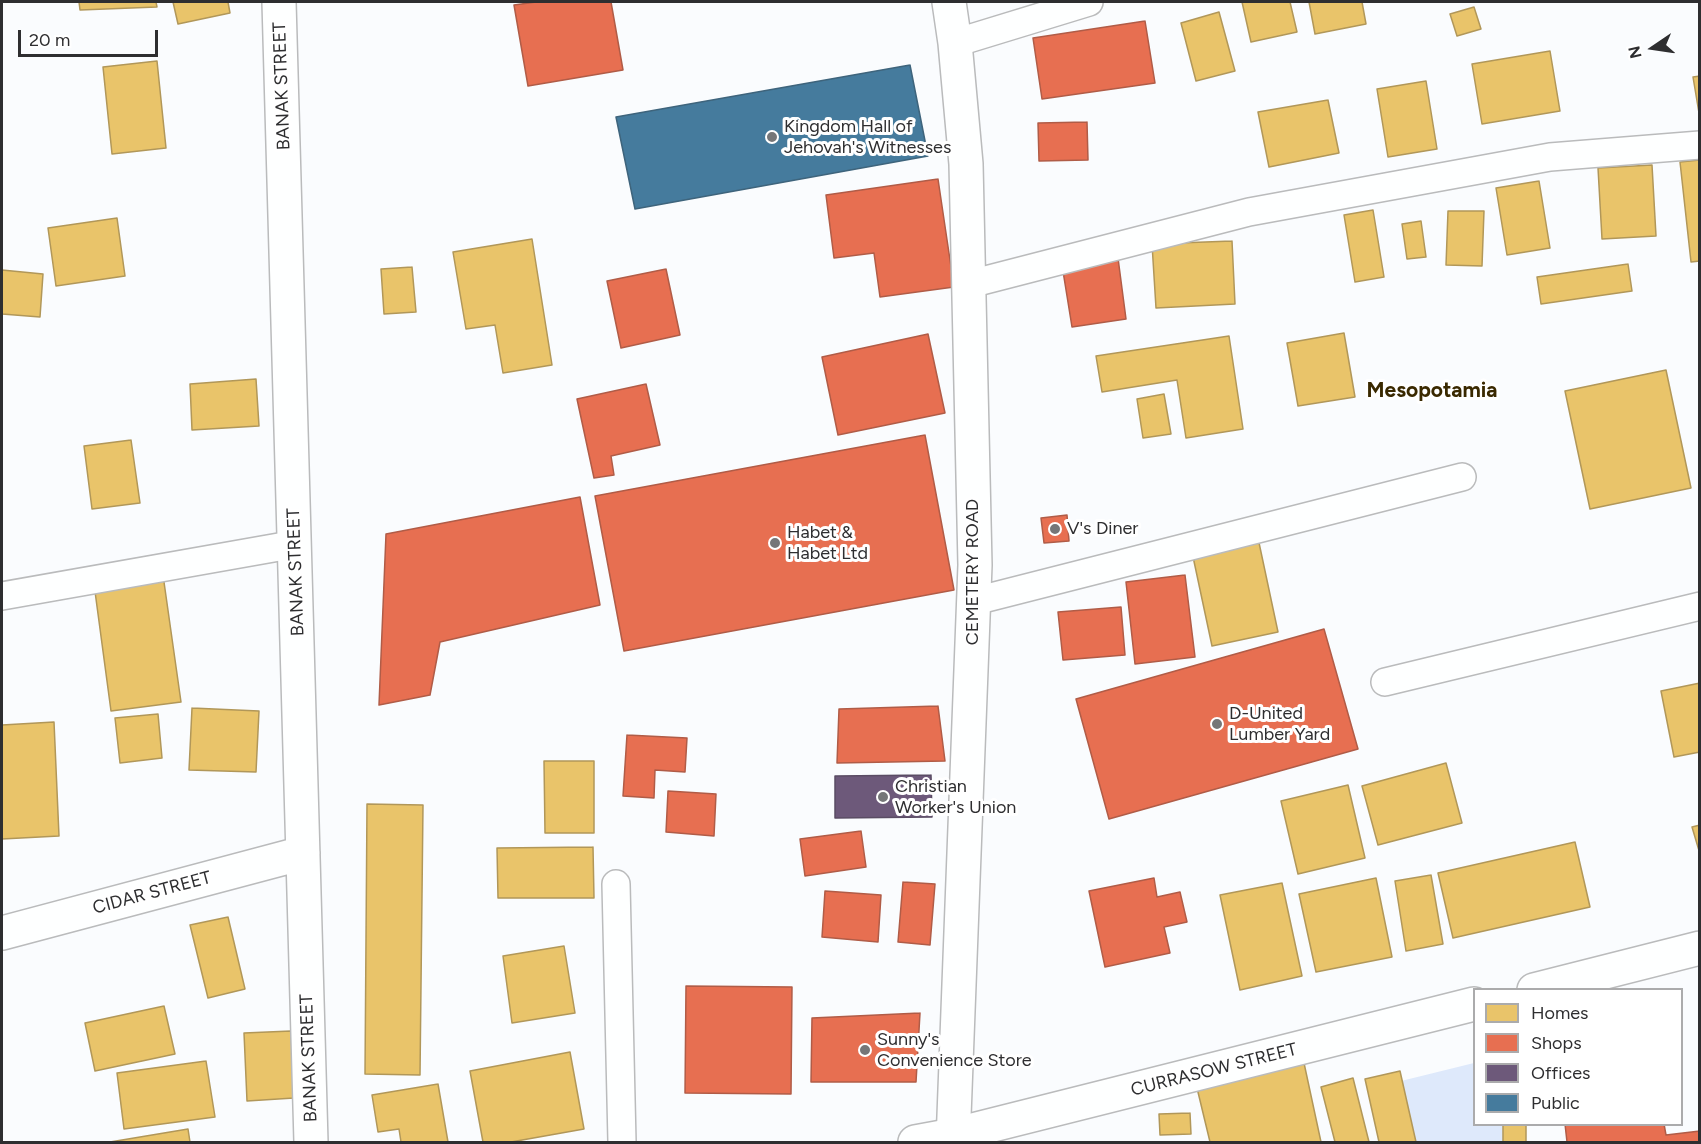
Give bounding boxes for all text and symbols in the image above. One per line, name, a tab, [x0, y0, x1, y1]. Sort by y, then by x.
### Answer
scale bar	[21, 18, 160, 56]
north arrow	[1623, 18, 1683, 78]
street label: BANAK STREET	[269, 22, 295, 150]
text: 20 m	[29, 29, 70, 51]
text: N	[1624, 44, 1646, 60]
place label: Kingdom Hall of Jehovah's Witnesses	[784, 116, 951, 158]
marker: Kingdom Hall of Jehovah's Witnesses	[765, 130, 779, 144]
district label: Mesopotamia	[1367, 378, 1497, 404]
street label: CEMETERY ROAD	[962, 499, 984, 645]
street label: BANAK STREET	[283, 508, 309, 636]
place label: V's Diner	[1067, 518, 1138, 540]
place label: Habet & Habet Ltd	[787, 522, 868, 564]
marker: V's Diner	[1048, 522, 1062, 536]
marker: Habet & Habet Ltd	[768, 536, 782, 550]
place label: D-United Lumber Yard	[1229, 703, 1330, 746]
marker: D-United Lumber Yard	[1210, 717, 1224, 731]
place label: Christian Worker's Union	[895, 776, 1016, 818]
marker: Christian Worker's Union	[876, 790, 890, 804]
street label: CIDAR STREET	[90, 867, 214, 919]
legend	[1473, 988, 1683, 1126]
street label: BANAK STREET	[296, 994, 322, 1122]
text: Homes	[1531, 1002, 1589, 1024]
place label: Sunny's Convenience Store	[877, 1029, 1032, 1072]
text: Shops	[1531, 1032, 1582, 1054]
street label: CURRASOW STREET	[1129, 1039, 1299, 1101]
marker: Sunny's Convenience Store	[858, 1043, 872, 1057]
text: Offices	[1531, 1062, 1590, 1084]
text: Public	[1531, 1092, 1580, 1114]

